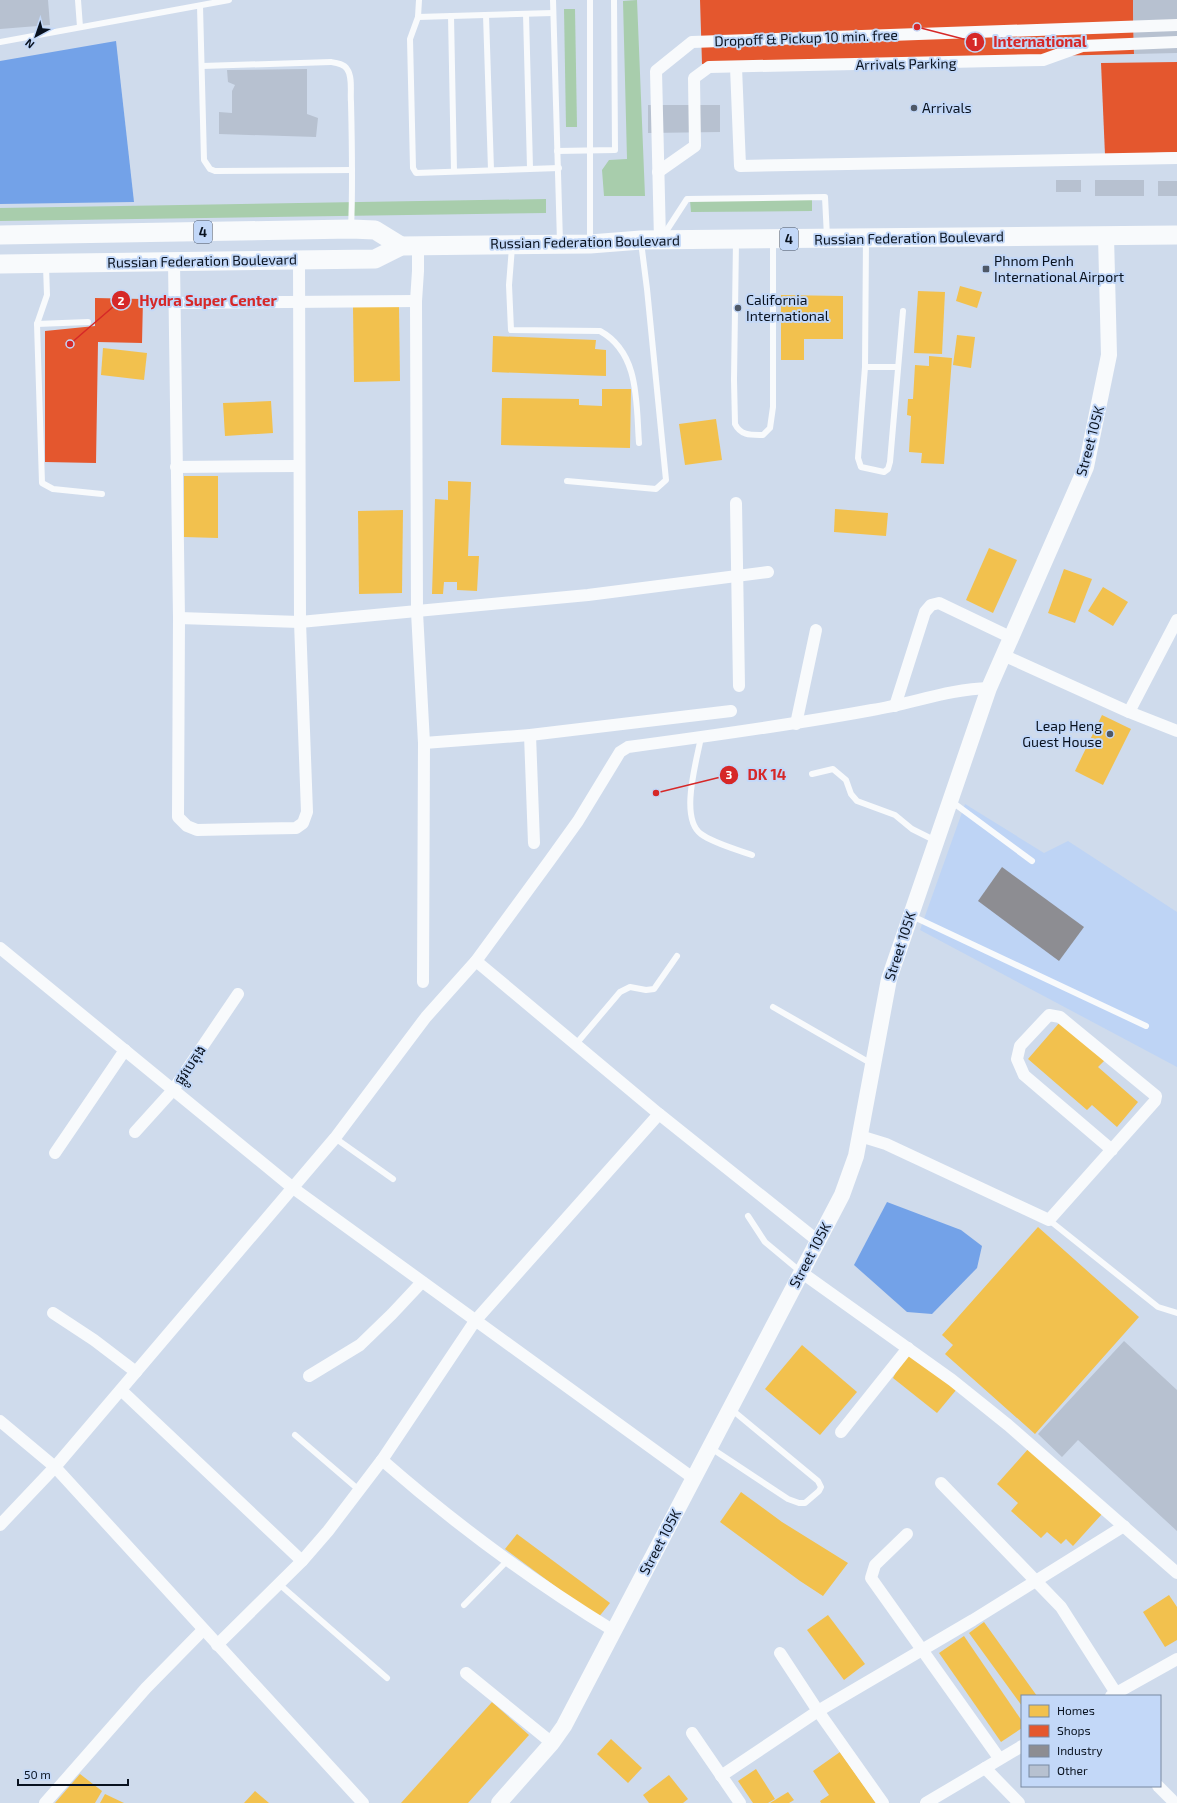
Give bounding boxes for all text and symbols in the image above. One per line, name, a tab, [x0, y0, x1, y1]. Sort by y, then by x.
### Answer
north arrow	[16, 16, 56, 56]
street label: Dropoff & Pickup 10 min. free	[714, 26, 898, 49]
callout: International	[965, 28, 1095, 55]
text: International	[993, 32, 1087, 50]
text: 1	[972, 34, 978, 48]
text: N	[22, 36, 36, 52]
street label: Arrivals Parking	[855, 54, 957, 73]
place label: Arrivals	[922, 99, 972, 116]
marker: Arrivals	[909, 103, 919, 113]
road number: 4	[194, 221, 212, 243]
street label: Russian Federation Boulevard	[814, 227, 1004, 248]
road number: 4	[780, 228, 798, 250]
street label: Russian Federation Boulevard	[490, 231, 680, 252]
street label: Russian Federation Boulevard	[107, 250, 297, 271]
place label: Phnom Penh International Airport	[994, 252, 1124, 285]
marker: Phnom Penh International Airport	[981, 264, 991, 274]
callout: Hydra Super Center	[111, 287, 285, 314]
text: Hydra Super Center	[139, 291, 277, 310]
place label: California International	[746, 291, 830, 324]
text: 2	[118, 293, 125, 307]
marker: California International	[733, 303, 743, 313]
street label: Street 105K	[1072, 403, 1107, 478]
place label: Leap Heng Guest House	[1022, 717, 1102, 750]
marker: Leap Heng Guest House	[1105, 729, 1115, 739]
callout: DK 14	[719, 762, 794, 789]
text: DK 14	[748, 765, 787, 783]
text: 3	[726, 767, 733, 781]
street label: Street 105K	[880, 908, 919, 983]
street label: ផ្លូវបេតុង	[170, 1042, 212, 1090]
street label: Street 105K	[785, 1218, 834, 1290]
street label: Street 105K	[635, 1505, 684, 1577]
legend	[1021, 1695, 1161, 1787]
text: Homes	[1057, 1703, 1095, 1717]
text: Shops	[1057, 1723, 1091, 1737]
text: Industry	[1057, 1743, 1103, 1757]
scale bar	[18, 1761, 128, 1787]
text: Other	[1057, 1763, 1088, 1777]
text: 50 m	[24, 1767, 51, 1781]

